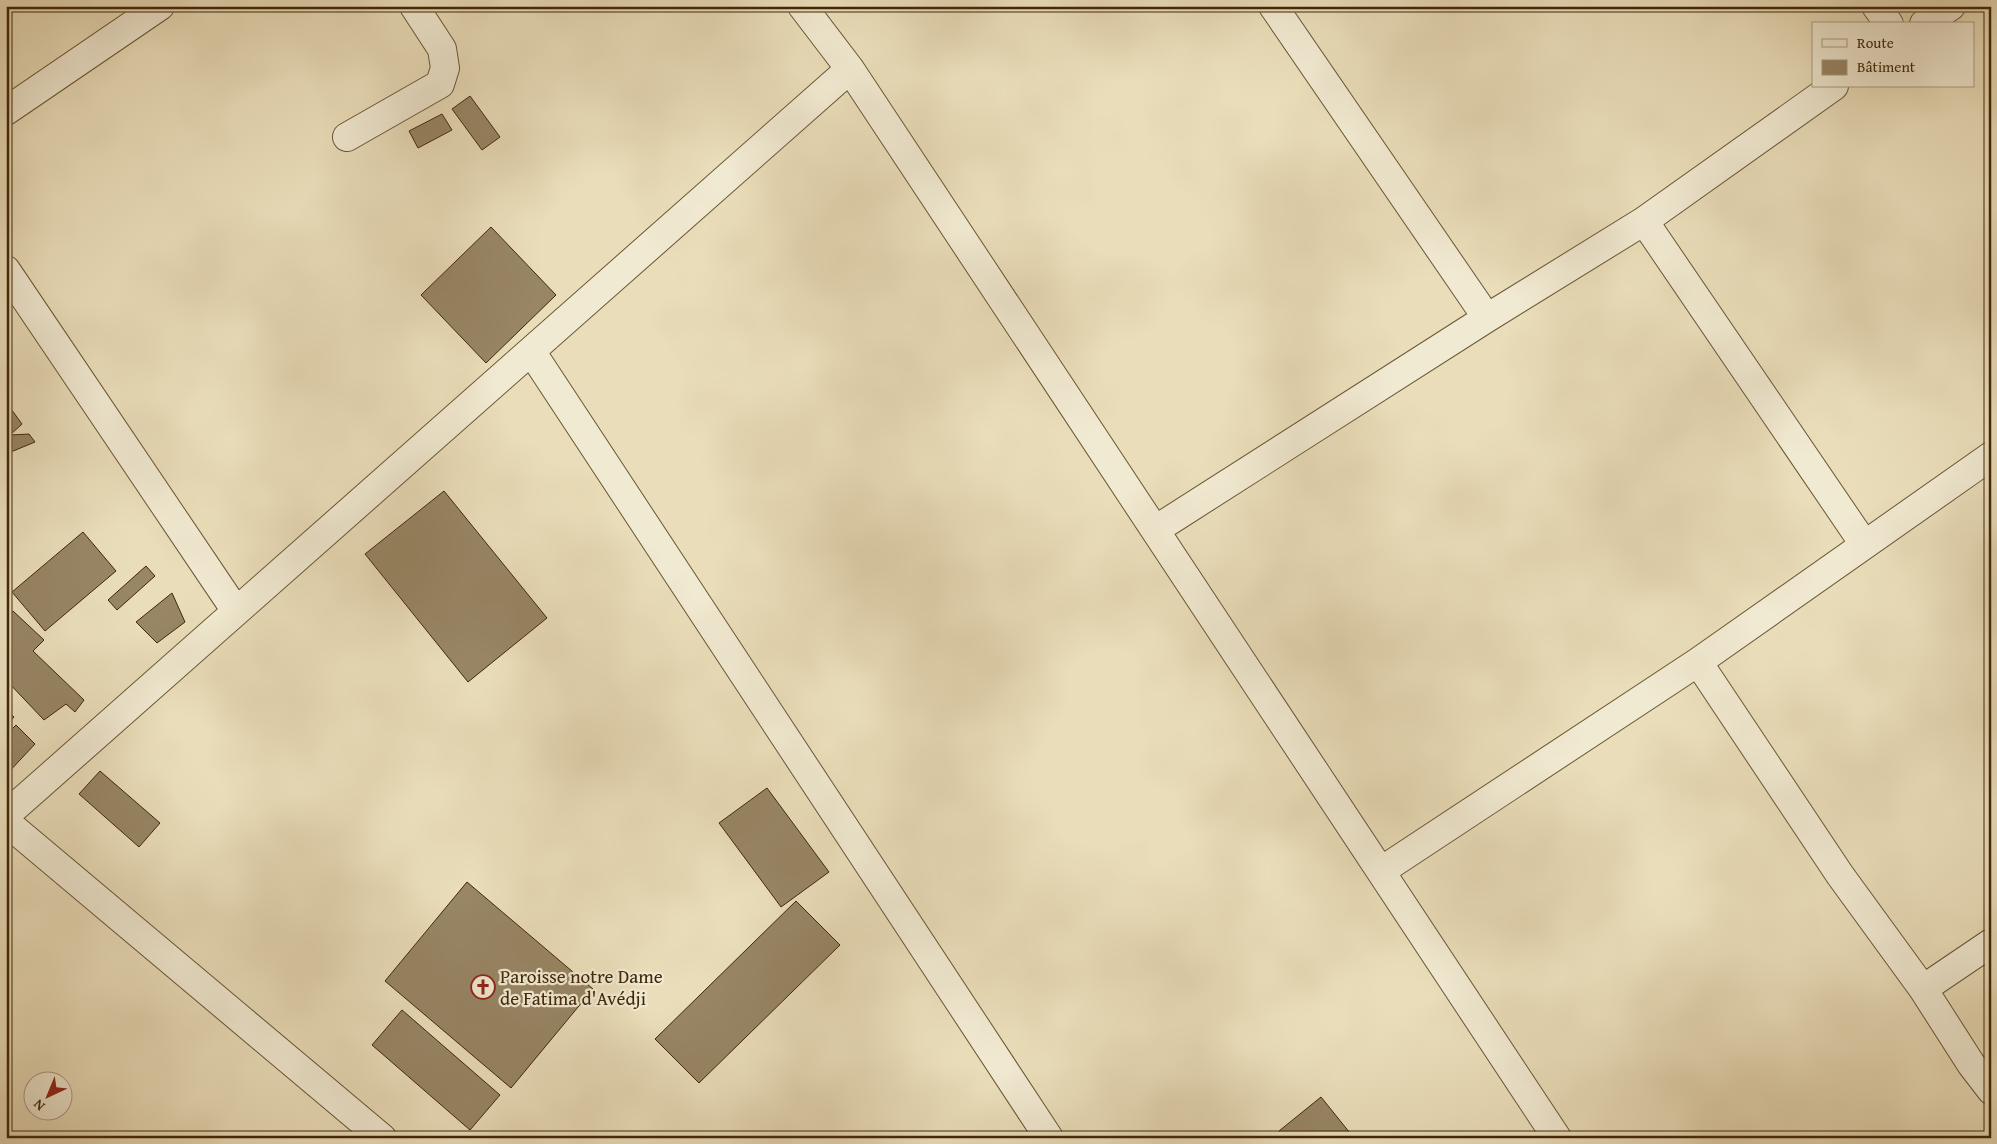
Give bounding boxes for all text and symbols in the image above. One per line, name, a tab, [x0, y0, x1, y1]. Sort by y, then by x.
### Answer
legend	[1812, 22, 1974, 88]
text: Route	[1857, 32, 1894, 53]
text: Bâtiment	[1857, 56, 1916, 77]
place label: Paroisse notre Dame de Fatima d'Avédji	[500, 962, 663, 1012]
church icon: Paroisse notre Dame de Fatima d'Avédji	[470, 974, 496, 1000]
north arrow	[22, 1072, 72, 1122]
text: N	[28, 1094, 49, 1116]

